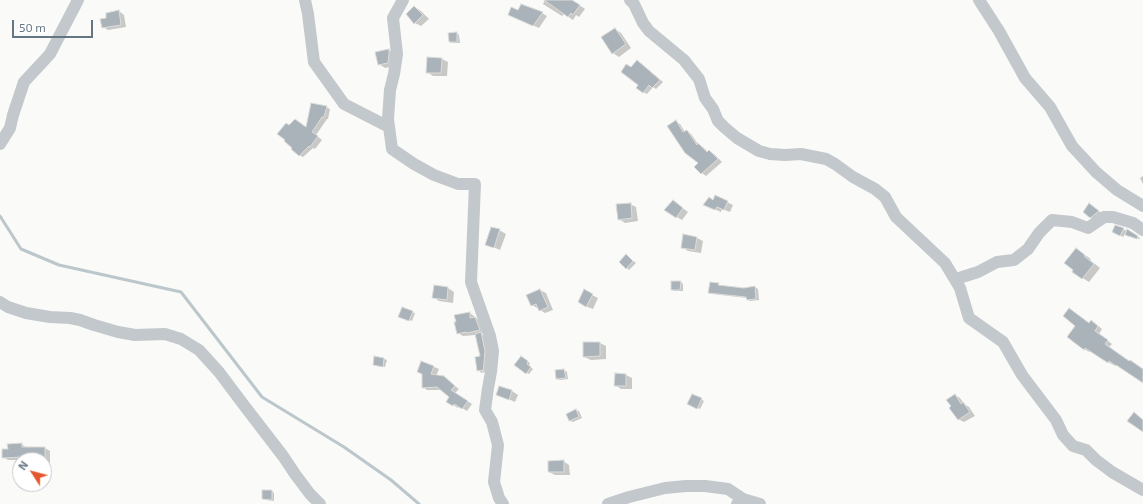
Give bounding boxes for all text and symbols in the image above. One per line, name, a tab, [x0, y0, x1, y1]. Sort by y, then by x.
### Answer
scale bar	[14, 12, 95, 38]
text: 50 m	[19, 20, 46, 34]
north arrow	[12, 452, 52, 492]
text: N	[15, 458, 30, 472]

